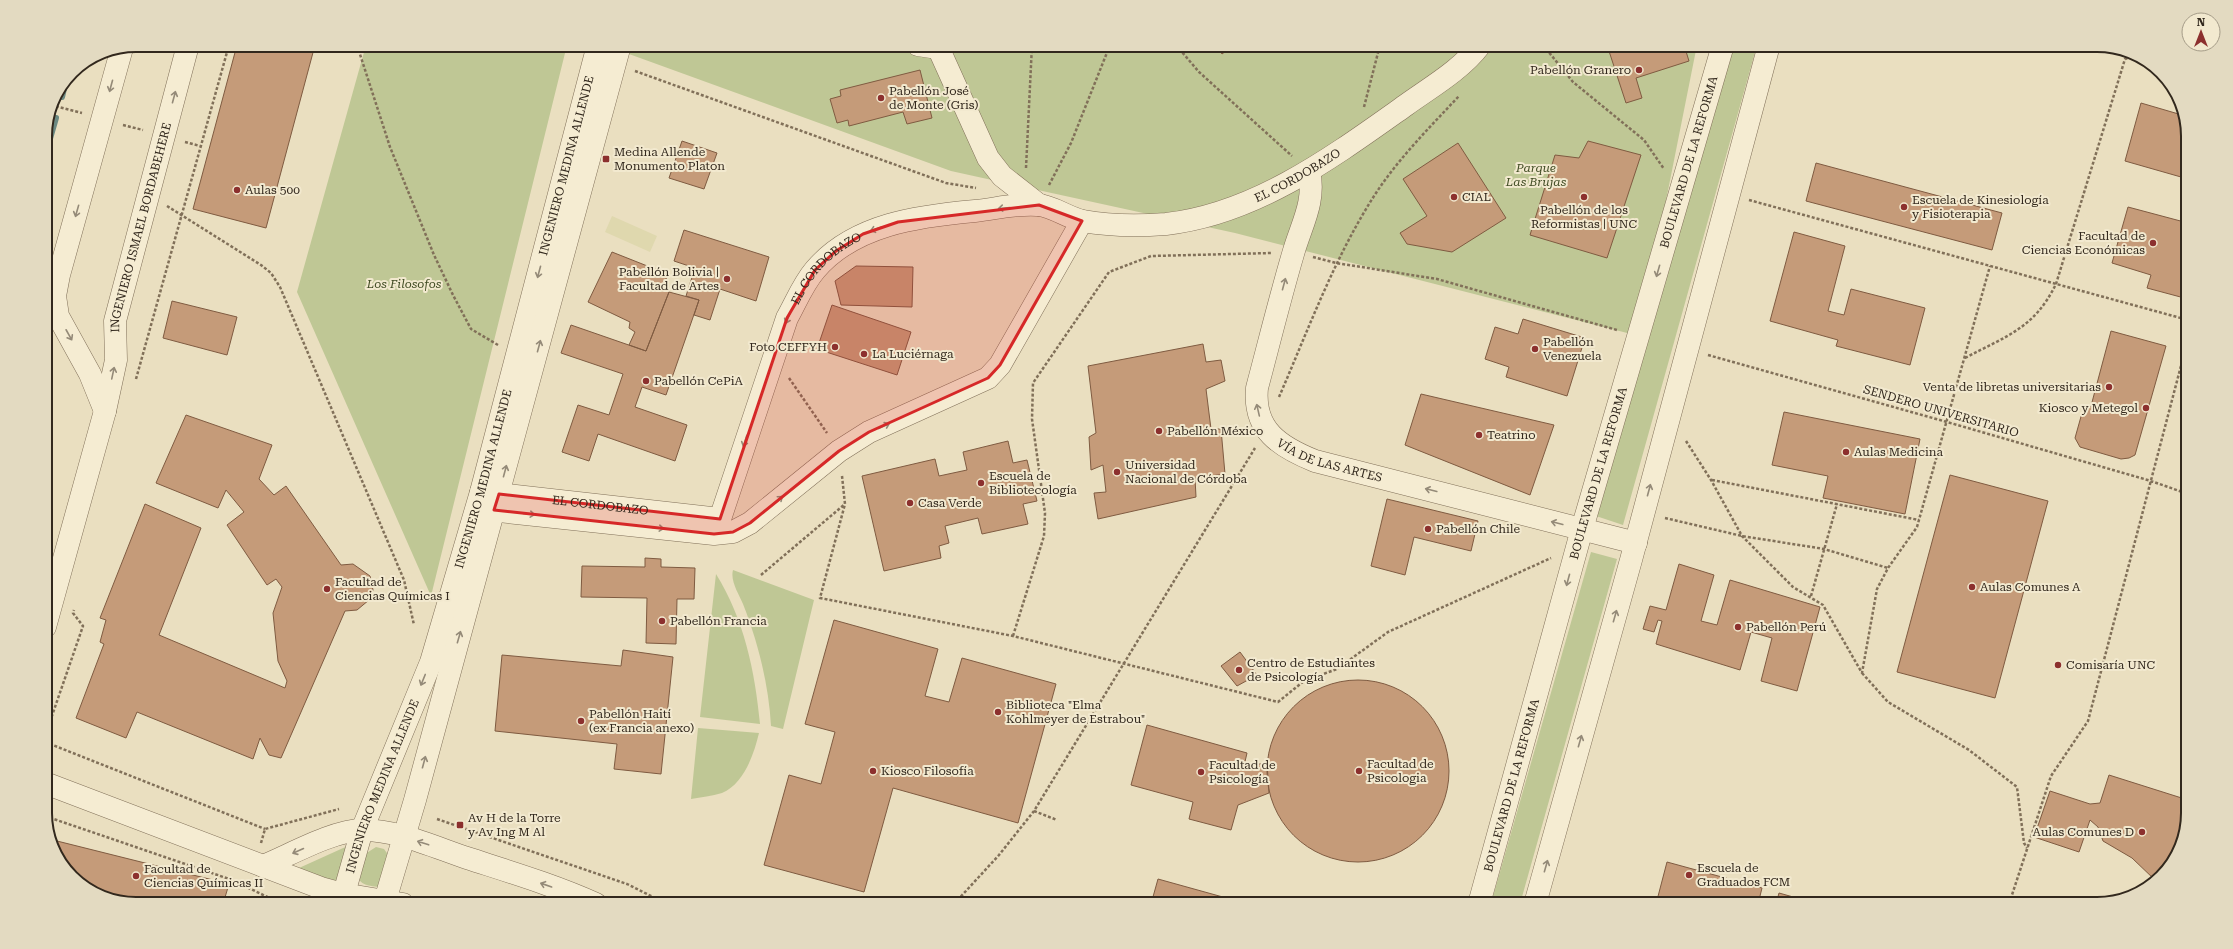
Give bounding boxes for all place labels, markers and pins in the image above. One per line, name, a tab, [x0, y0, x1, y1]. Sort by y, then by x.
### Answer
place label: Pabellón Granero	[1530, 63, 1631, 77]
marker: Pabellón Granero	[1634, 65, 1644, 75]
place label: Pabellón José de Monte (Gris)	[889, 84, 979, 112]
marker: Pabellón José de Monte (Gris)	[876, 93, 886, 103]
place label: Medina Allende Monumento Platon	[614, 145, 725, 173]
marker: Medina Allende Monumento Platon	[601, 154, 611, 164]
place label: Aulas 500	[245, 183, 300, 197]
marker: Aulas 500	[232, 185, 242, 195]
place label: CIAL	[1462, 190, 1491, 204]
marker: CIAL	[1449, 192, 1459, 202]
marker: Pabellón de los Reformistas | UNC	[1579, 192, 1589, 202]
place label: Escuela de Kinesiología y Fisioterapia	[1912, 193, 2049, 221]
marker: Escuela de Kinesiología y Fisioterapia	[1899, 202, 1909, 212]
place label: Pabellón de los Reformistas | UNC	[1531, 203, 1637, 231]
place label: Facultad de Ciencias Económicas	[2022, 229, 2145, 257]
marker: Facultad de Ciencias Económicas	[2148, 238, 2158, 248]
place label: Pabellón Bolivia | Facultad de Artes	[619, 265, 719, 293]
marker: Pabellón Bolivia | Facultad de Artes	[722, 274, 732, 284]
place label: Pabellón Venezuela	[1543, 335, 1602, 363]
place label: Foto CEFFYH	[749, 340, 827, 354]
marker: Foto CEFFYH	[830, 342, 840, 352]
marker: Pabellón Venezuela	[1530, 344, 1540, 354]
place label: La Luciérnaga	[872, 347, 954, 361]
marker: La Luciérnaga	[859, 349, 869, 359]
place label: Pabellón CePiA	[654, 374, 743, 388]
marker: Pabellón CePiA	[641, 376, 651, 386]
place label: Venta de libretas universitarias	[1923, 380, 2101, 394]
marker: Venta de libretas universitarias	[2104, 382, 2114, 392]
place label: Kiosco y Metegol	[2039, 401, 2138, 415]
marker: Kiosco y Metegol	[2141, 403, 2151, 413]
place label: Pabellón México	[1167, 424, 1263, 438]
marker: Pabellón México	[1154, 426, 1164, 436]
place label: Teatrino	[1487, 428, 1536, 442]
marker: Teatrino	[1474, 430, 1484, 440]
place label: Aulas Medicina	[1854, 445, 1943, 459]
marker: Aulas Medicina	[1841, 447, 1851, 457]
place label: Universidad Nacional de Córdoba	[1125, 458, 1248, 486]
marker: Universidad Nacional de Córdoba	[1112, 467, 1122, 477]
place label: Escuela de Bibliotecología	[989, 469, 1077, 497]
marker: Escuela de Bibliotecología	[976, 478, 986, 488]
place label: Casa Verde	[918, 496, 982, 510]
marker: Casa Verde	[905, 498, 915, 508]
place label: Pabellón Chile	[1436, 522, 1521, 536]
marker: Pabellón Chile	[1423, 524, 1433, 534]
place label: Facultad de Ciencias Químicas I	[335, 575, 450, 603]
place label: Aulas Comunes A	[1980, 580, 2081, 594]
marker: Aulas Comunes A	[1967, 582, 1977, 592]
marker: Facultad de Ciencias Químicas I	[322, 584, 332, 594]
place label: Pabellón Francia	[670, 614, 767, 628]
marker: Pabellón Francia	[657, 616, 667, 626]
place label: Pabellón Perú	[1746, 620, 1827, 634]
marker: Pabellón Perú	[1733, 622, 1743, 632]
place label: Centro de Estudiantes de Psicología	[1247, 656, 1375, 684]
place label: Comisaría UNC	[2066, 658, 2156, 672]
marker: Comisaría UNC	[2053, 660, 2063, 670]
marker: Centro de Estudiantes de Psicología	[1234, 665, 1244, 675]
place label: Biblioteca "Elma Kohlmeyer de Estrabou"	[1006, 698, 1145, 726]
place label: Pabellón Haití (ex Francia anexo)	[589, 707, 694, 735]
marker: Biblioteca "Elma Kohlmeyer de Estrabou"	[993, 707, 1003, 717]
marker: Pabellón Haití (ex Francia anexo)	[576, 716, 586, 726]
place label: Facultad de Psicologia	[1367, 757, 1434, 785]
place label: Facultad de Psicología	[1209, 758, 1276, 786]
place label: Kiosco Filosofía	[881, 764, 974, 778]
marker: Kiosco Filosofía	[868, 766, 878, 776]
marker: Facultad de Psicologia	[1354, 766, 1364, 776]
marker: Facultad de Psicología	[1196, 767, 1206, 777]
place label: Av H de la Torre y Av Ing M Al	[468, 811, 561, 839]
marker: Av H de la Torre y Av Ing M Al	[455, 820, 465, 830]
place label: Aulas Comunes D	[2033, 825, 2134, 839]
marker: Aulas Comunes D	[2137, 827, 2147, 837]
place label: Escuela de Graduados FCM	[1697, 861, 1790, 889]
place label: Facultad de Ciencias Químicas II	[144, 862, 263, 890]
marker: Escuela de Graduados FCM	[1684, 870, 1694, 880]
marker: Facultad de Ciencias Químicas II	[131, 871, 141, 881]

